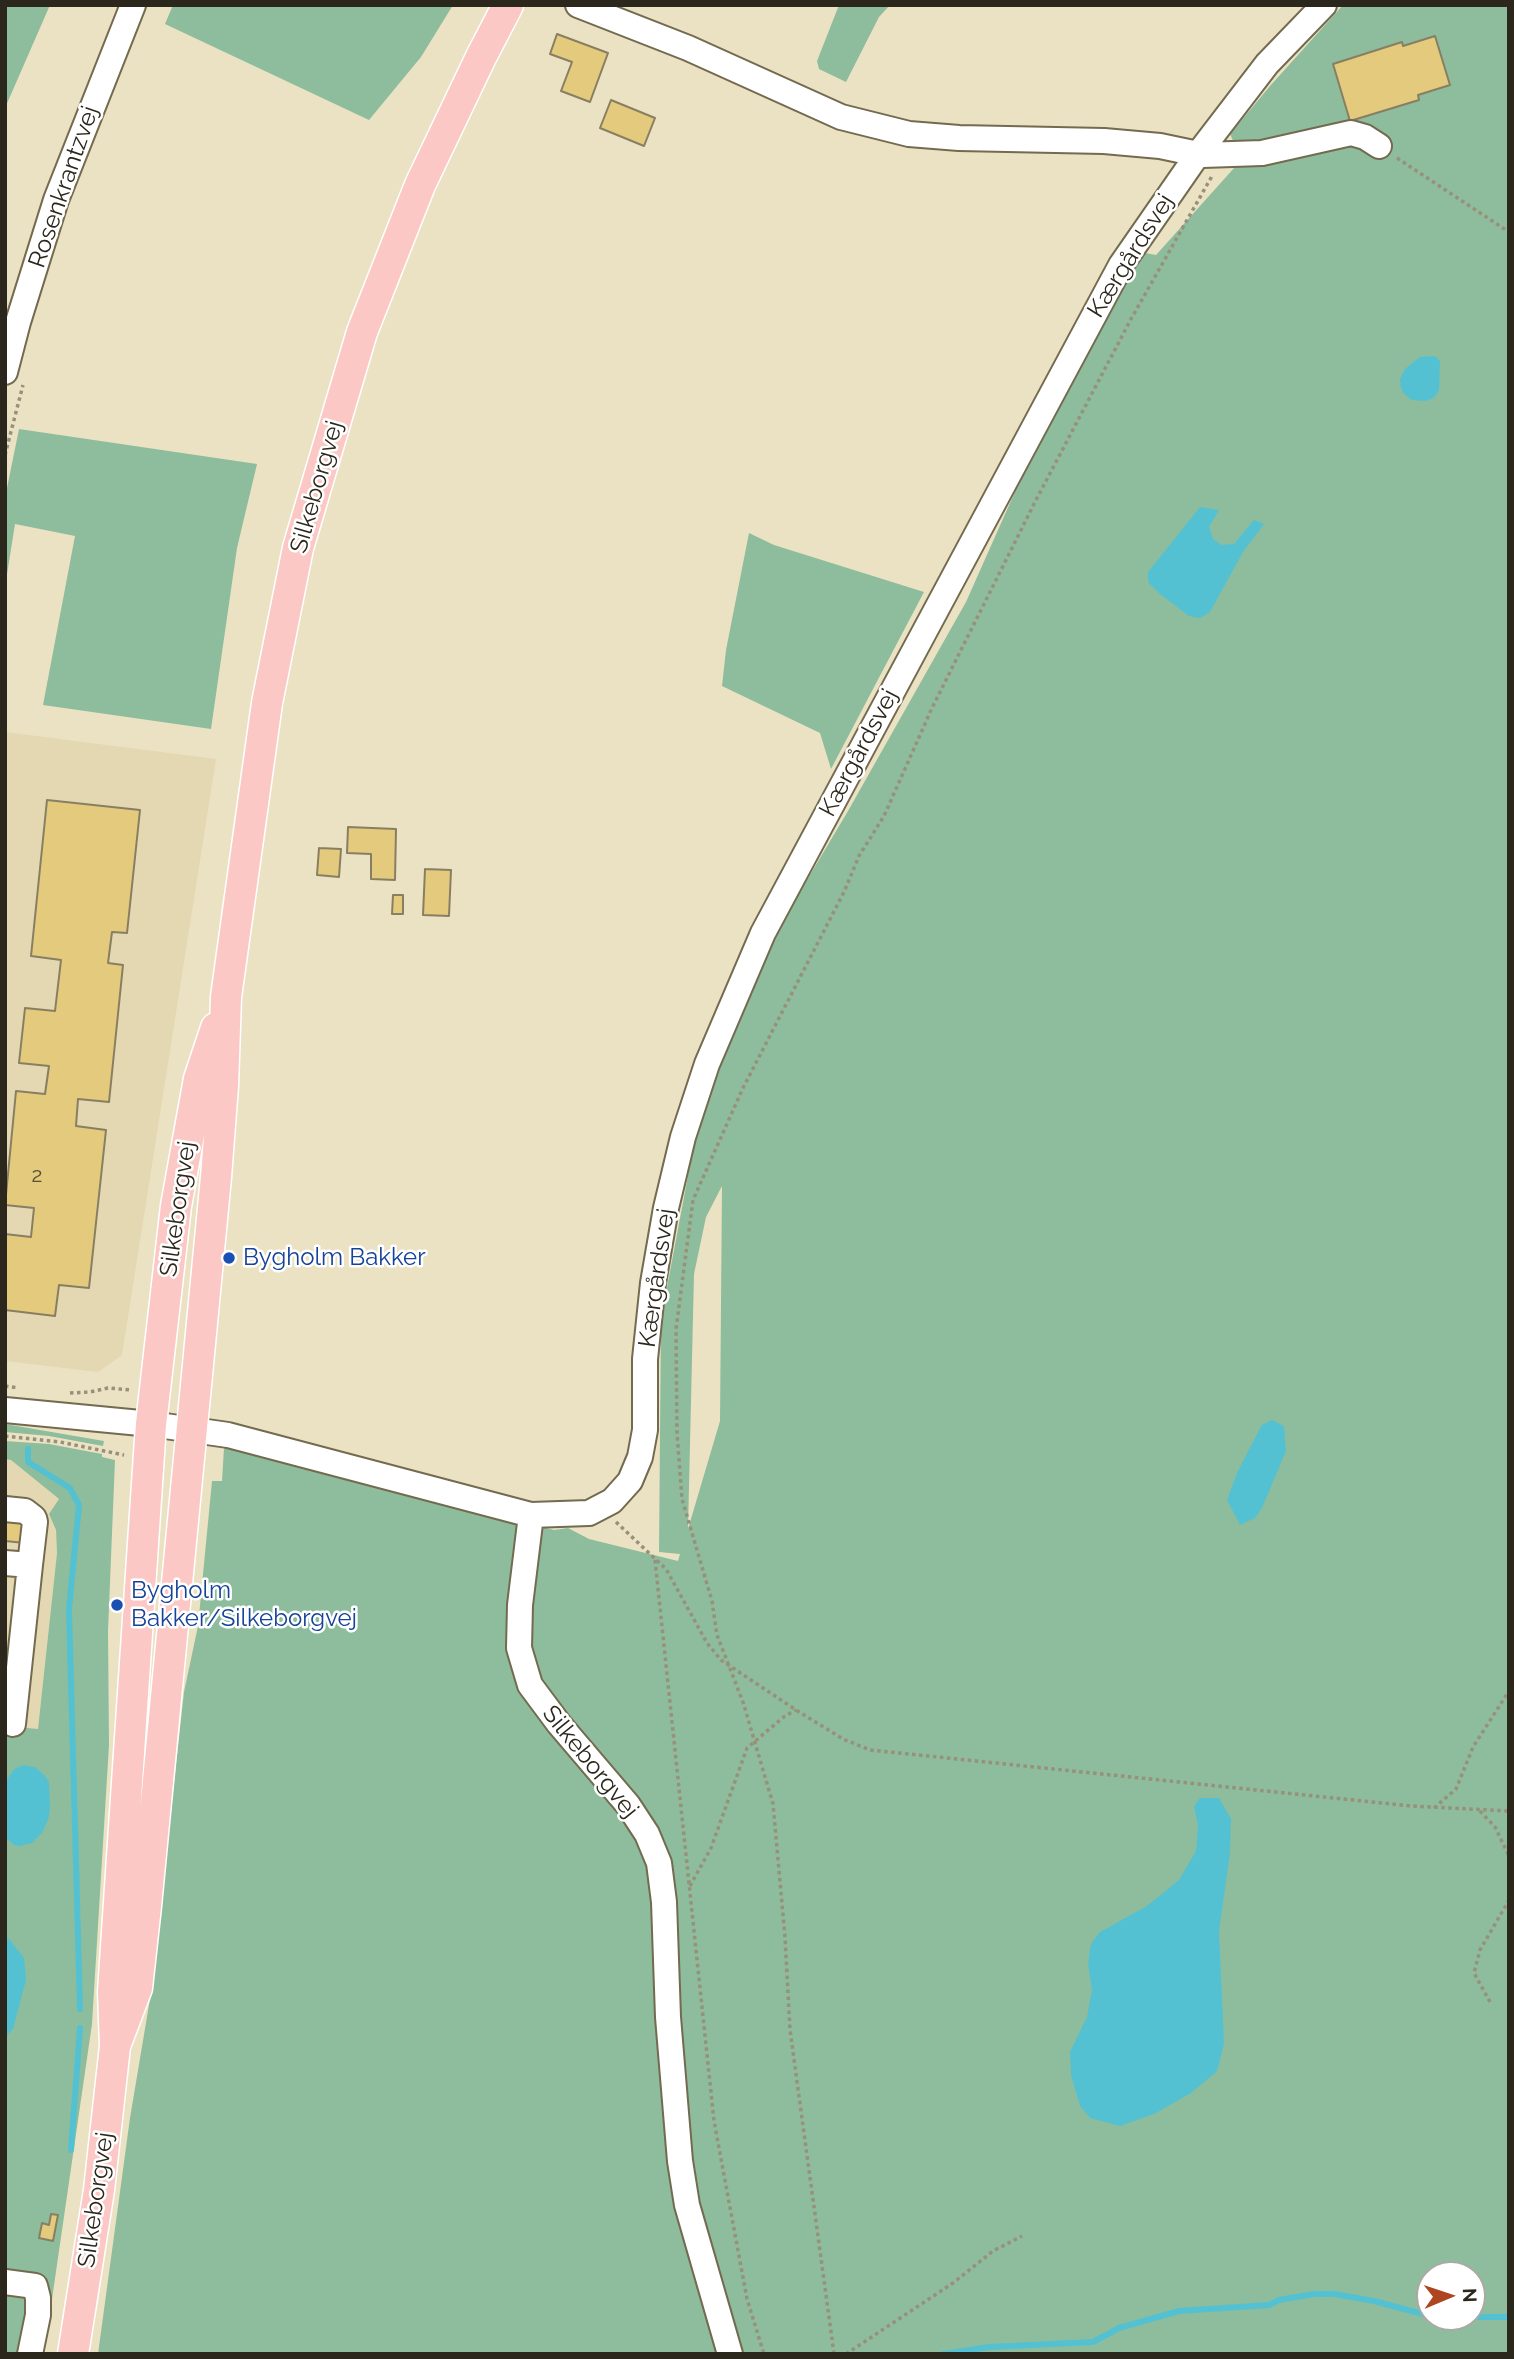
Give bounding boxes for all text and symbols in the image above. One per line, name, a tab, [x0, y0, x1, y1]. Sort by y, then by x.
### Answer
street label: Rosenkrantzvej	[23, 102, 105, 272]
street label: Kærgårdsvej	[1082, 189, 1180, 323]
street label: Silkeborgvej	[284, 417, 350, 557]
street label: Kærgårdsvej	[813, 684, 905, 822]
street label: Silkeborgvej	[154, 1139, 202, 1279]
house number: 2	[32, 1163, 42, 1189]
street label: Kærgårdsvej	[633, 1207, 681, 1349]
place label: Bygholm Bakker	[243, 1244, 426, 1272]
marker: Bygholm Bakker	[221, 1250, 237, 1266]
place label: Bygholm Bakker/Silkeborgvej	[131, 1577, 357, 1633]
marker: Bygholm Bakker/Silkeborgvej	[109, 1597, 125, 1613]
street label: Silkeborgvej	[536, 1700, 644, 1824]
street label: Silkeborgvej	[72, 2130, 120, 2270]
north arrow	[1416, 2261, 1486, 2331]
text: N	[1459, 2288, 1481, 2303]

